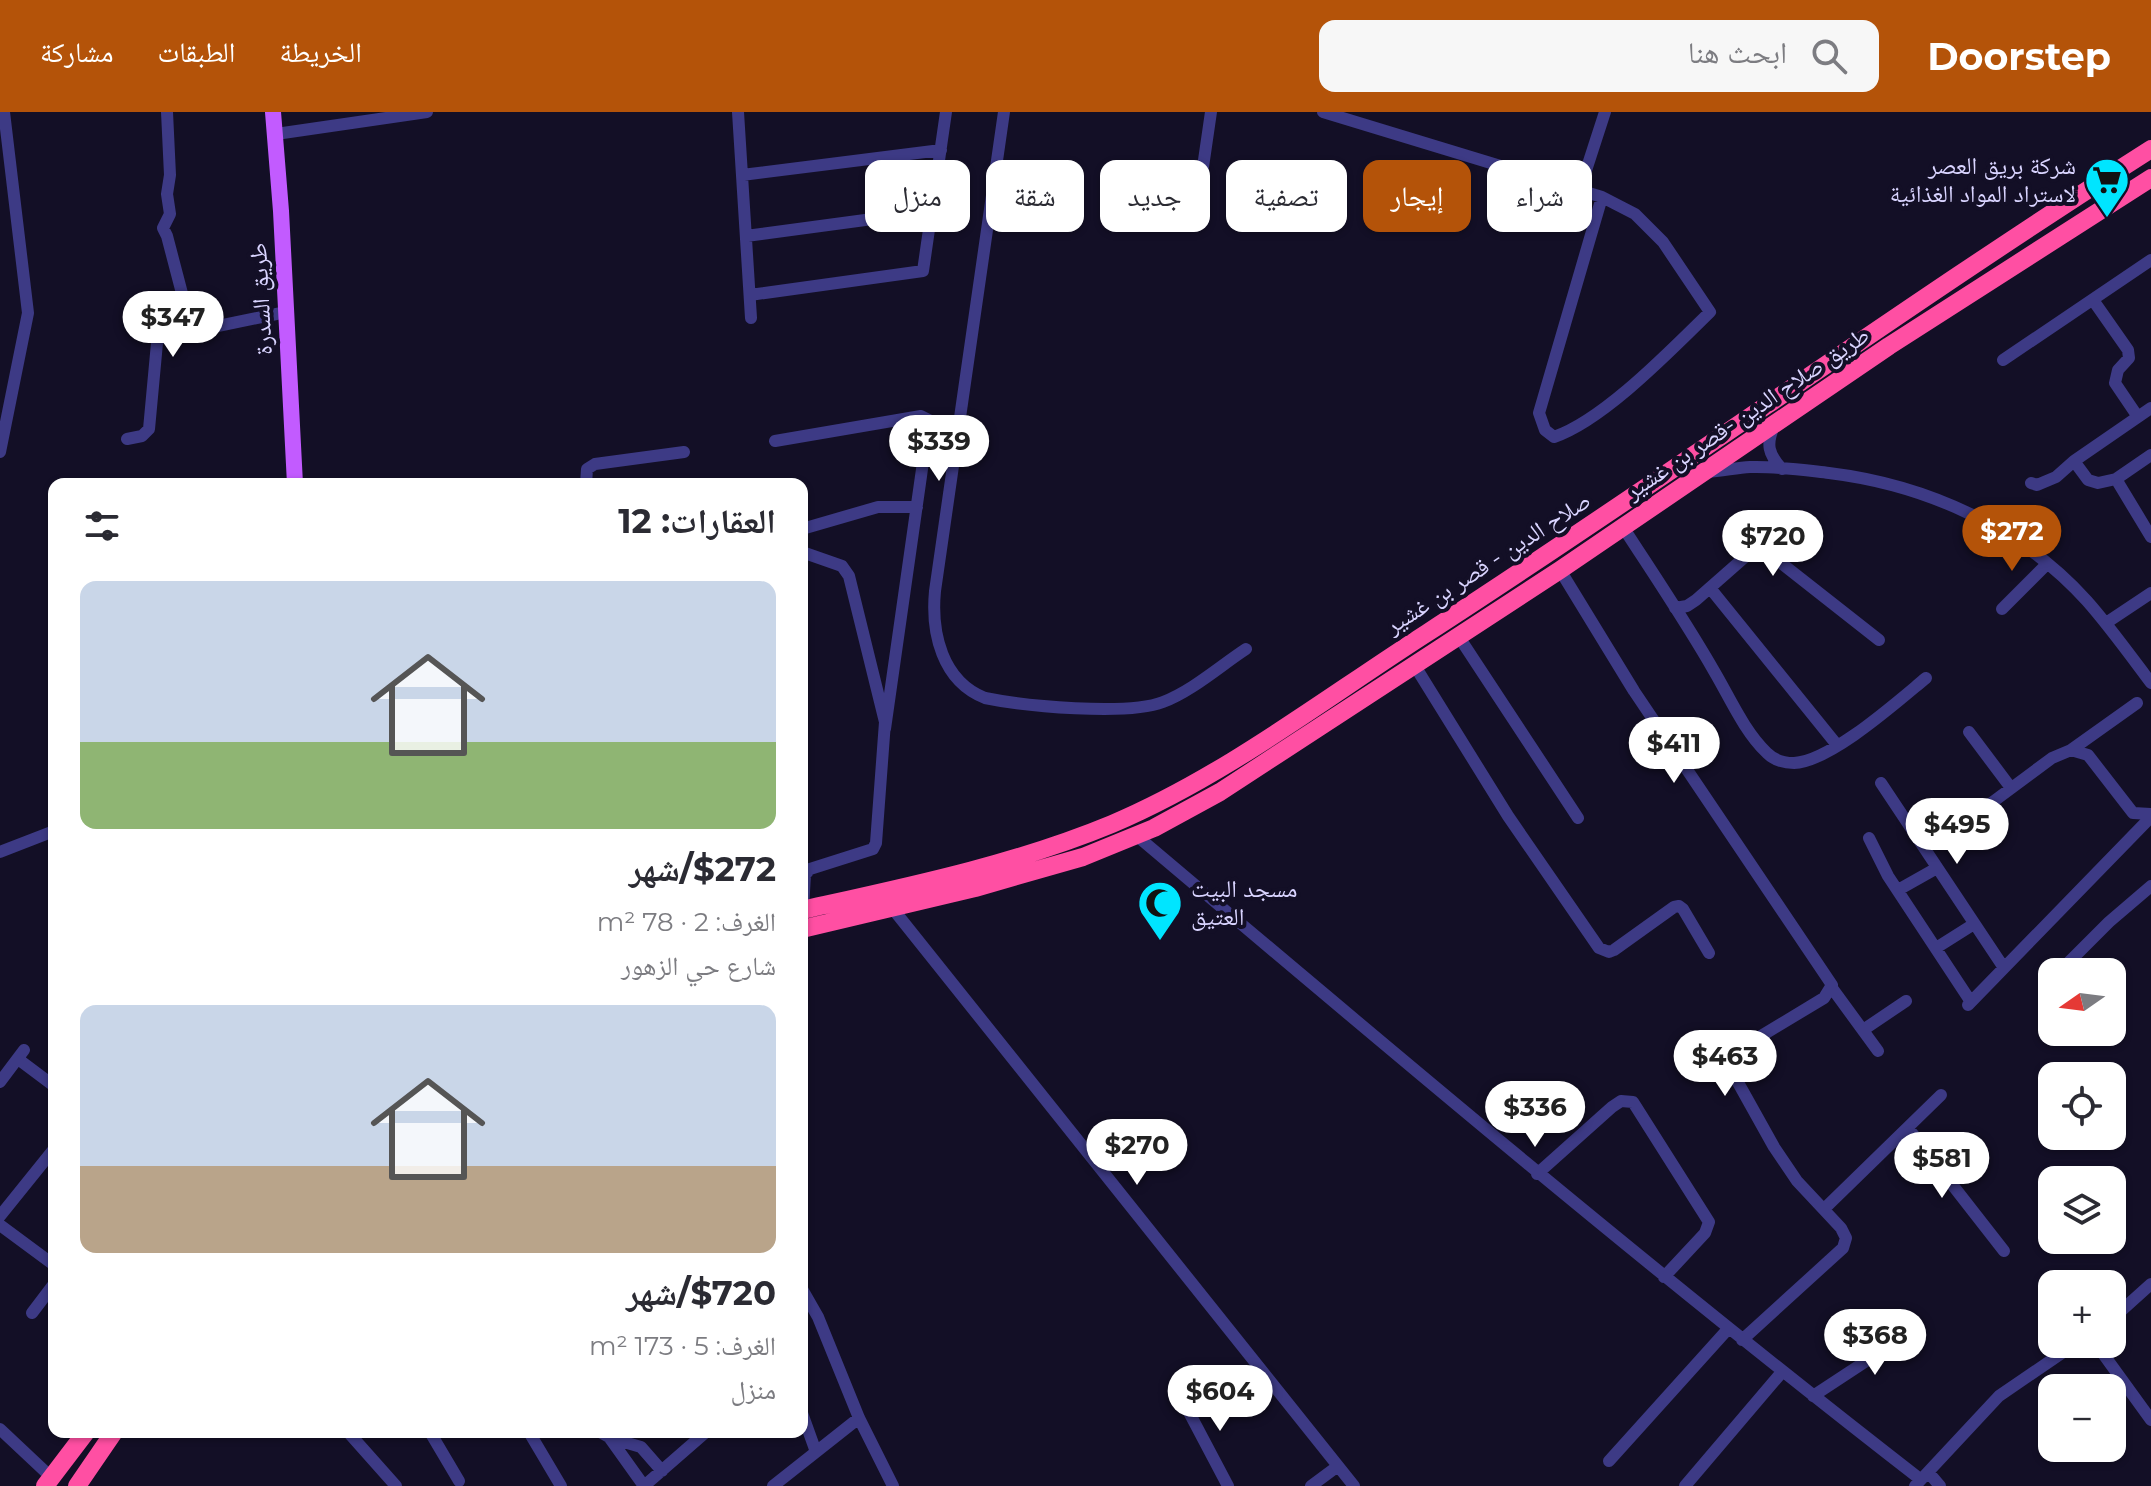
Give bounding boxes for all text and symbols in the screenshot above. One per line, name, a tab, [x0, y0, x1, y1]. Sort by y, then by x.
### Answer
search box	[1319, 20, 1879, 92]
text: Doorstep	[1927, 33, 2111, 80]
text: ابحث هنا	[1688, 34, 1787, 71]
icon: search	[1807, 34, 1851, 78]
text: مشاركة	[40, 35, 114, 69]
text: الطبقات	[158, 35, 235, 69]
text: الخريطة	[279, 35, 362, 69]
place label: شركة بريق العصر لاستراد المواد الغذائية	[1890, 151, 2076, 208]
supermarket icon: شركة بريق العصر لاستراد المواد الغذائية	[2083, 156, 2131, 219]
chip: منزل	[865, 160, 970, 232]
chip: شقة	[986, 160, 1084, 232]
chip: جديد	[1100, 160, 1210, 232]
chip: تصفية	[1226, 160, 1347, 232]
chip: إيجار	[1363, 160, 1471, 232]
chip: شراء	[1487, 160, 1592, 232]
street label: طريق السدرة	[243, 242, 278, 356]
pin: $347	[126, 291, 220, 359]
text: $347	[141, 301, 205, 333]
street label: طريق صلاح الدين -قصر بن غشير	[1618, 320, 1875, 507]
pin: $339	[892, 415, 986, 483]
text: $339	[907, 425, 971, 457]
street label: صلاح الدين - قصر بن غشير	[1379, 485, 1597, 641]
text: العقارات: 12	[618, 500, 776, 542]
icon: filters	[80, 504, 124, 548]
pin: $272	[1965, 505, 2059, 573]
pin: $720	[1726, 510, 1820, 578]
text: $272	[1980, 515, 2044, 547]
text: $720	[1740, 520, 1806, 552]
icon: home	[356, 633, 500, 777]
pin: $411	[1627, 717, 1721, 785]
text: $411	[1647, 727, 1701, 759]
pin: $495	[1910, 798, 2004, 866]
text: $495	[1924, 808, 1990, 840]
text: $272/شهر	[629, 848, 776, 890]
place label: مسجد البيت العتيق	[1191, 874, 1298, 931]
mosque icon: مسجد البيت العتيق	[1136, 879, 1184, 942]
text: الغرف: 2 · 78 m²	[597, 906, 776, 938]
text: شارع حي الزهور	[621, 950, 776, 982]
north arrow	[2038, 958, 2126, 1046]
map controls	[2038, 958, 2126, 1462]
pin: $463	[1678, 1030, 1772, 1098]
text: $463	[1692, 1040, 1758, 1072]
icon: home	[356, 1057, 500, 1201]
button: locate	[2038, 1062, 2126, 1150]
pin: $336	[1488, 1081, 1582, 1149]
text: $336	[1503, 1091, 1567, 1123]
pin: $270	[1090, 1119, 1184, 1187]
text: $270	[1104, 1129, 1170, 1161]
pin: $581	[1895, 1132, 1989, 1200]
text: $581	[1912, 1142, 1972, 1174]
button: layers	[2038, 1166, 2126, 1254]
button: +	[2038, 1270, 2126, 1358]
text: $720/شهر	[626, 1272, 776, 1314]
pin: $368	[1828, 1309, 1922, 1377]
text: $368	[1842, 1319, 1908, 1351]
text: الغرف: 5 · 173 m²	[589, 1330, 776, 1362]
pin: $604	[1173, 1365, 1267, 1433]
text: منزل	[731, 1374, 776, 1406]
button: −	[2038, 1374, 2126, 1462]
text: $604	[1186, 1375, 1254, 1407]

